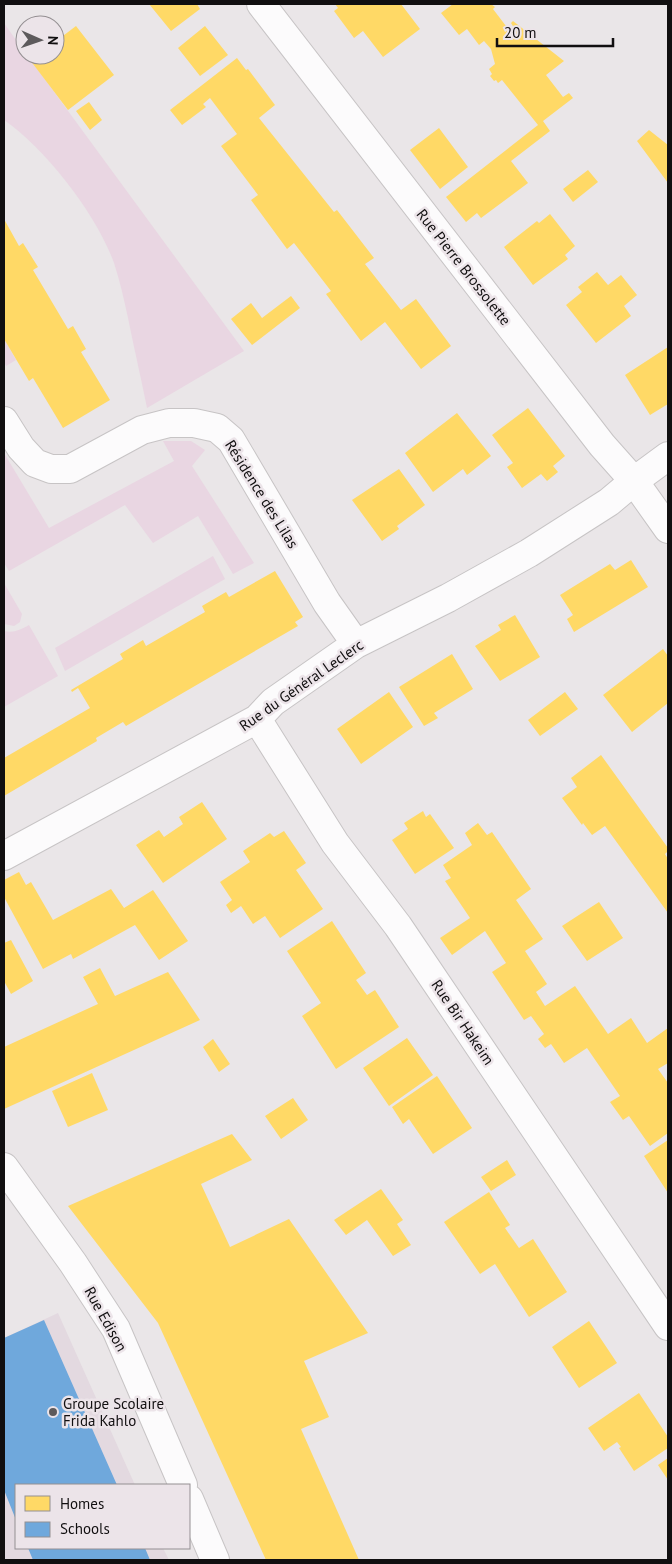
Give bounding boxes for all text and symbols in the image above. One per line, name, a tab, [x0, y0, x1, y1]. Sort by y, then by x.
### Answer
north arrow	[15, 15, 65, 65]
scale bar	[497, 15, 613, 47]
text: 20 m	[504, 23, 537, 42]
text: N	[44, 36, 62, 45]
street label: Rue Pierre Brossolette	[413, 205, 515, 329]
street label: Résidence des Lilas	[221, 436, 303, 552]
street label: Rue du Général Leclerc	[235, 635, 367, 735]
street label: Rue Bir Hakeim	[428, 976, 498, 1068]
street label: Rue Edison	[80, 1283, 132, 1355]
place label: Groupe Scolaire Frida Kahlo	[63, 1394, 164, 1430]
marker: Groupe Scolaire Frida Kahlo	[47, 1406, 59, 1418]
legend	[15, 1484, 190, 1549]
text: Homes	[60, 1494, 104, 1513]
text: Schools	[60, 1519, 110, 1538]

